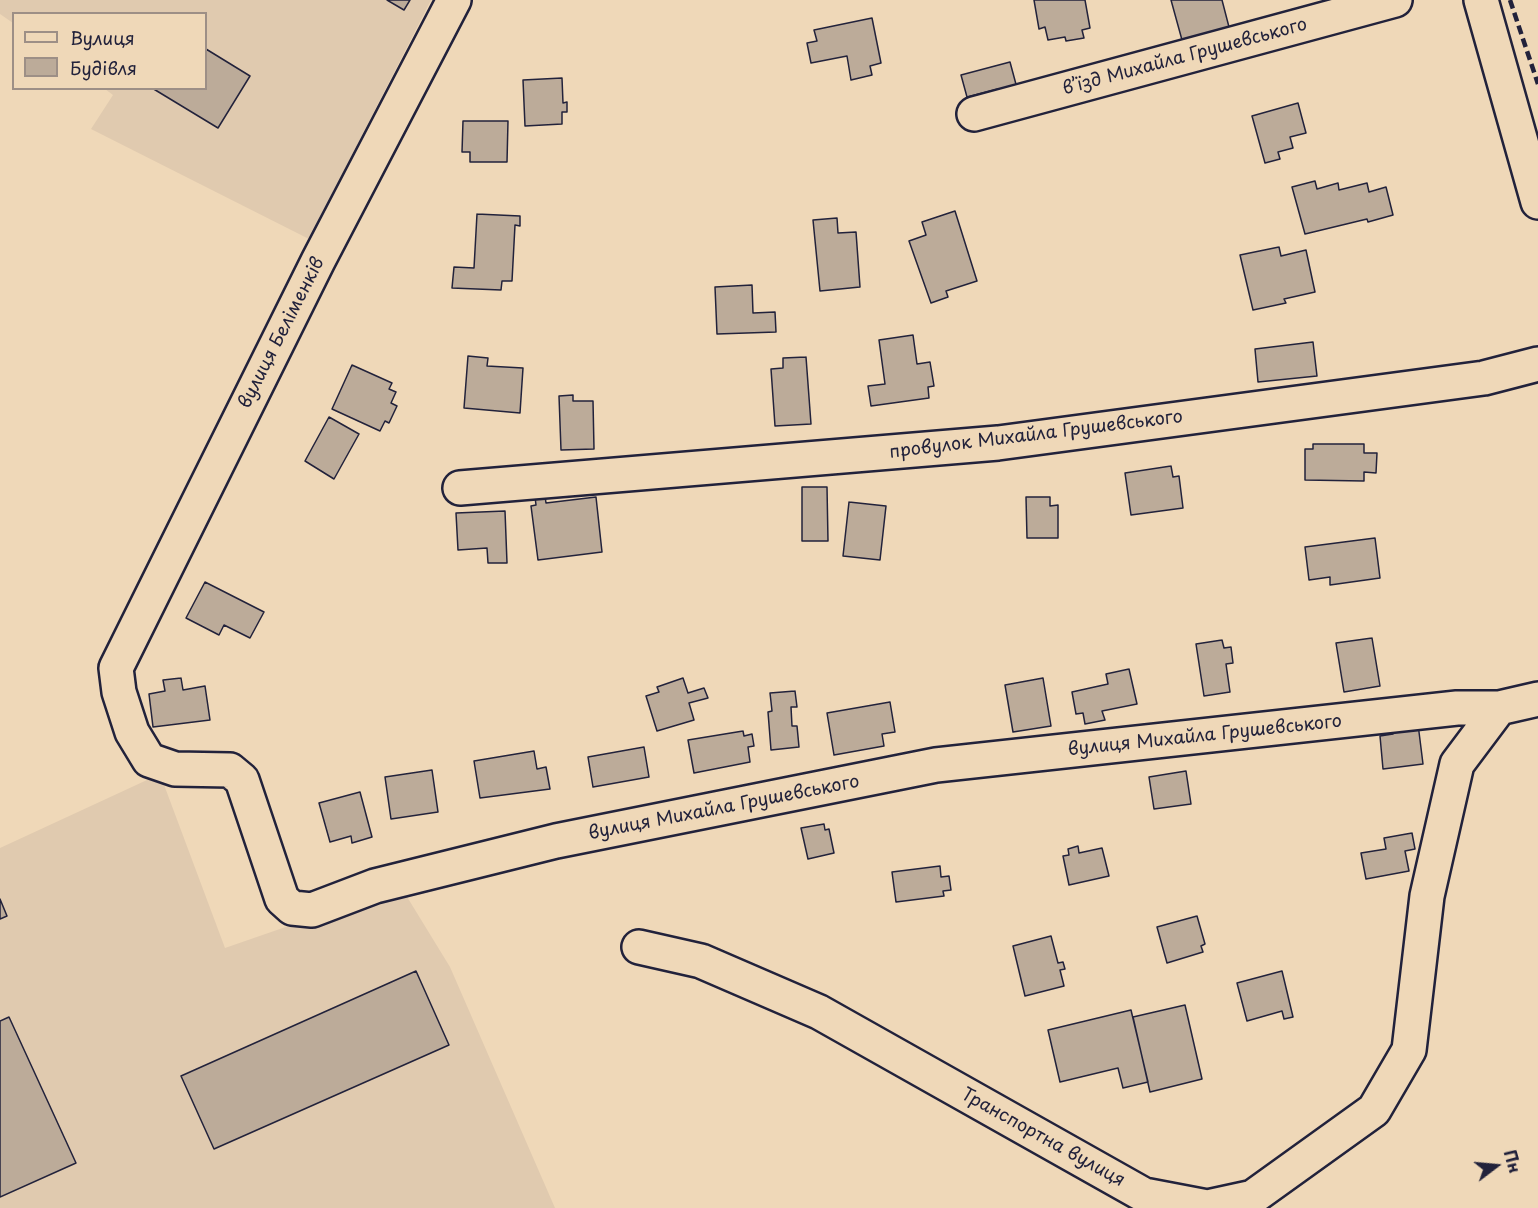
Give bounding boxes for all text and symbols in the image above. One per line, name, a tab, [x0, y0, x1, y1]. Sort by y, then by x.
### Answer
legend	[12, 12, 207, 90]
street label: в’їзд Михайла Грушевського	[1060, 14, 1310, 100]
text: Вулиця	[70, 24, 135, 51]
text: Будівля	[70, 54, 137, 81]
street label: вулиця Беліменків	[235, 254, 329, 412]
street label: провулок Михайла Грушевського	[888, 406, 1184, 464]
street label: вулиця Михайла Грушевського	[1067, 711, 1343, 761]
street label: вулиця Михайла Грушевського	[587, 771, 861, 845]
street label: Транспортна вулиця	[958, 1084, 1128, 1192]
north arrow	[1466, 1136, 1526, 1196]
text: Пн	[1499, 1147, 1528, 1175]

